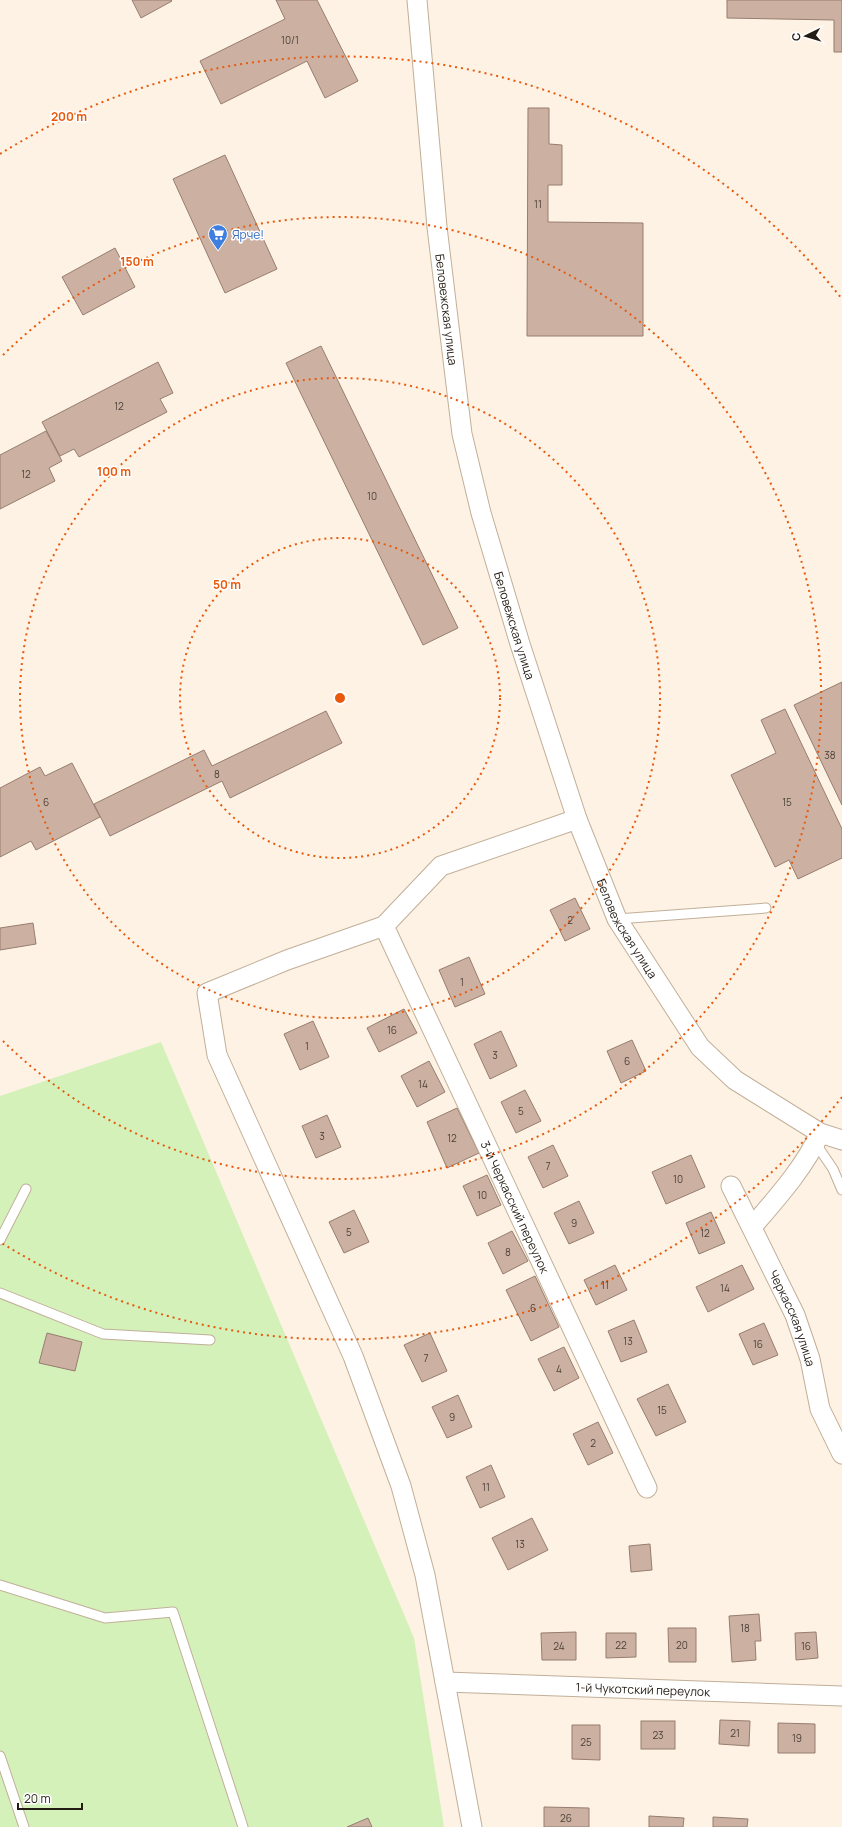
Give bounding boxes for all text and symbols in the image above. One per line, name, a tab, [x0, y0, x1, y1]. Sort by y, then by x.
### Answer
north arrow	[786, 16, 826, 56]
text: С	[788, 32, 803, 42]
house number: 10/1	[281, 33, 299, 47]
text: 200 m	[51, 108, 87, 125]
house number: 11	[534, 197, 542, 211]
supermarket icon: Ярче!	[207, 223, 229, 251]
place label: Ярче!	[232, 226, 264, 243]
text: 150 m	[120, 253, 154, 270]
street label: Беловежская улица	[432, 253, 462, 366]
house number: 12	[114, 399, 124, 413]
text: 100 m	[97, 463, 131, 480]
house number: 12	[21, 467, 31, 481]
house number: 10	[367, 489, 377, 503]
street label: Беловежская улица	[490, 569, 539, 681]
text: 50 m	[213, 576, 241, 593]
centre of rings	[333, 691, 347, 705]
house number: 38	[824, 748, 836, 762]
house number: 8	[214, 767, 220, 781]
house number: 6	[43, 795, 49, 809]
house number: 15	[782, 795, 792, 809]
street label: Беловежская улица	[593, 876, 662, 981]
house number: 2	[567, 913, 573, 927]
house number: 1	[460, 975, 464, 989]
house number: 16	[387, 1023, 397, 1037]
house number: 1	[305, 1039, 309, 1053]
house number: 3	[492, 1048, 498, 1062]
house number: 6	[624, 1054, 630, 1068]
house number: 14	[418, 1077, 428, 1091]
house number: 5	[518, 1104, 524, 1118]
house number: 3	[319, 1129, 325, 1143]
house number: 12	[447, 1131, 457, 1145]
street label: 3-й Черкасский переулок	[477, 1138, 554, 1277]
house number: 7	[545, 1159, 551, 1173]
house number: 10	[673, 1172, 683, 1186]
house number: 10	[477, 1188, 487, 1202]
house number: 9	[571, 1216, 577, 1230]
house number: 5	[346, 1225, 352, 1239]
house number: 12	[700, 1226, 710, 1240]
house number: 8	[505, 1245, 511, 1259]
street label: Черкасская улица	[765, 1267, 820, 1368]
house number: 11	[601, 1278, 609, 1292]
house number: 14	[720, 1281, 730, 1295]
house number: 6	[530, 1301, 536, 1315]
house number: 13	[623, 1334, 633, 1348]
house number: 16	[753, 1337, 763, 1351]
house number: 7	[423, 1351, 429, 1365]
house number: 4	[556, 1362, 562, 1376]
house number: 15	[657, 1403, 667, 1417]
house number: 9	[449, 1410, 455, 1424]
house number: 2	[590, 1436, 596, 1450]
house number: 11	[482, 1480, 490, 1494]
house number: 13	[515, 1537, 525, 1551]
house number: 18	[740, 1621, 750, 1635]
house number: 22	[615, 1638, 627, 1652]
house number: 20	[676, 1638, 688, 1652]
house number: 24	[553, 1639, 565, 1653]
house number: 16	[801, 1639, 811, 1653]
street label: 1-й Чукотский переулок	[575, 1678, 711, 1700]
house number: 21	[730, 1726, 740, 1740]
house number: 23	[652, 1728, 664, 1742]
house number: 19	[792, 1731, 802, 1745]
house number: 25	[580, 1735, 592, 1749]
scale bar	[18, 1785, 82, 1811]
text: 20 m	[24, 1790, 51, 1807]
house number: 26	[560, 1811, 572, 1825]

